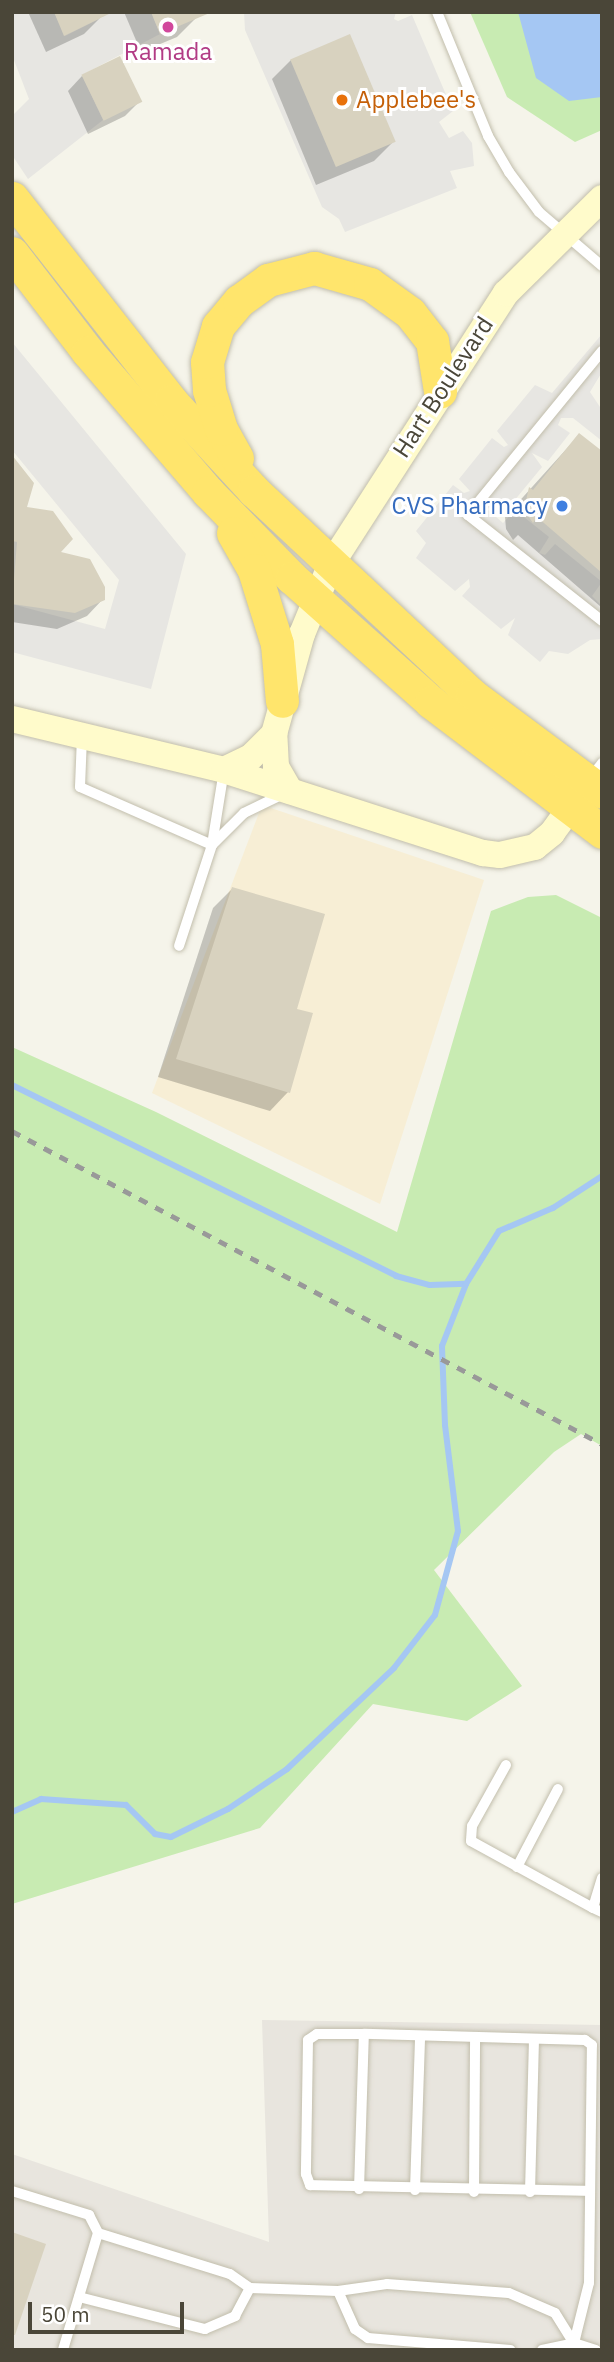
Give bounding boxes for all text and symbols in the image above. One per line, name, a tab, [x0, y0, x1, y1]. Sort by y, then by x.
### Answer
marker: Ramada	[160, 19, 176, 35]
place label: Ramada	[124, 38, 212, 66]
place label: Applebee's	[356, 86, 476, 114]
marker: Applebee's	[334, 92, 350, 108]
street label: Hart Boulevard	[387, 311, 499, 463]
place label: CVS Pharmacy	[391, 492, 548, 520]
marker: CVS Pharmacy	[554, 498, 570, 514]
scale bar	[32, 2288, 187, 2332]
text: 50 m	[41, 2300, 90, 2328]

